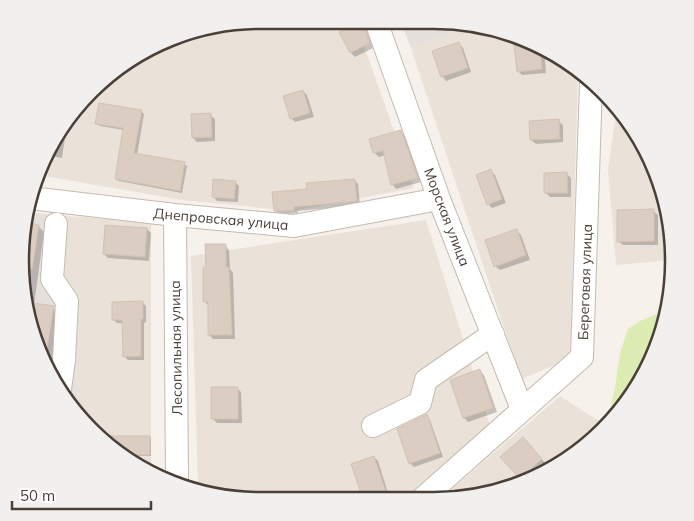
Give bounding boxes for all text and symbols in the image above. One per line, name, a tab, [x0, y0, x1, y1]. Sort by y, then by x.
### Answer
street label: Морская улица	[420, 165, 474, 269]
street label: Днепровская улица	[153, 204, 289, 234]
street label: Береговая улица	[574, 224, 596, 340]
street label: Лесопильная улица	[166, 280, 186, 416]
scale bar	[12, 478, 151, 510]
text: 50 m	[20, 486, 55, 505]

